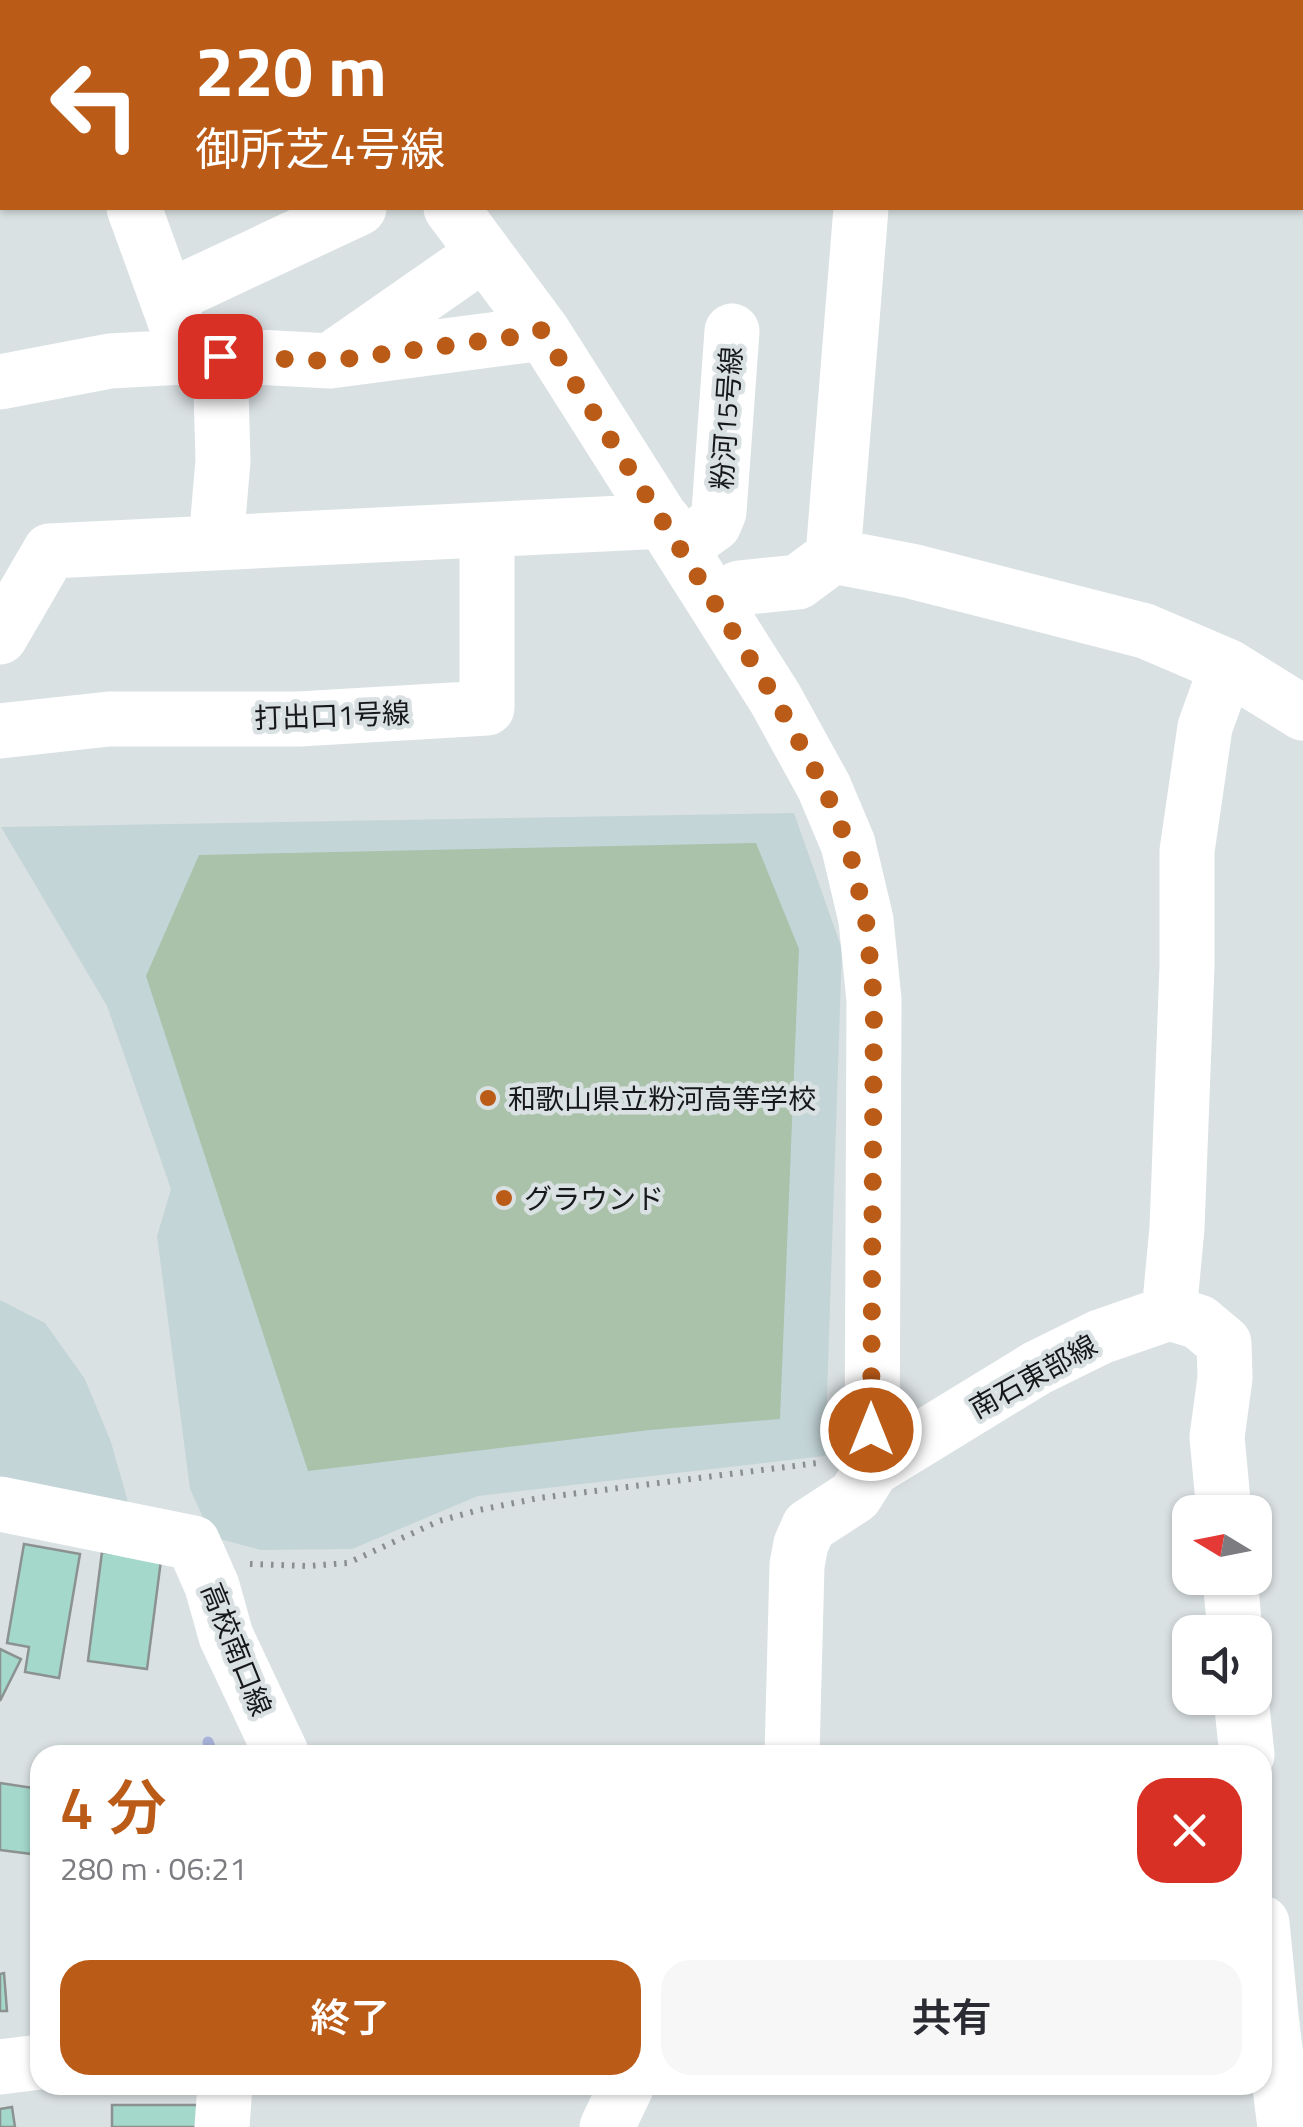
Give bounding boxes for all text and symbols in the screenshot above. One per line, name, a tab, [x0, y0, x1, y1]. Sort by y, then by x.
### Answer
text: 220 m	[195, 17, 387, 123]
icon: left	[30, 40, 160, 170]
text: 御所芝4号線	[195, 114, 445, 182]
pin	[178, 314, 263, 399]
icon: arrive	[193, 329, 248, 384]
street label: 粉河15号線	[700, 345, 752, 491]
street label: 打出口1号線	[253, 691, 411, 739]
place label: 和歌山県立粉河高等学校	[508, 1077, 816, 1120]
marker: 和歌山県立粉河高等学校	[477, 1087, 499, 1109]
place label: グラウンド	[524, 1177, 664, 1220]
marker: グラウンド	[493, 1187, 515, 1209]
street label: 南石東部線	[961, 1323, 1105, 1429]
position arrow	[819, 1378, 923, 1482]
north arrow	[1172, 1495, 1272, 1595]
map controls	[1172, 1495, 1272, 1715]
street label: 高校南口線	[191, 1576, 283, 1722]
button: sound	[1172, 1615, 1272, 1715]
text: 4 分	[60, 1761, 167, 1852]
button: close	[1137, 1778, 1242, 1883]
text: 280 m · 06:21	[60, 1844, 247, 1892]
button: 終了	[60, 1960, 641, 2075]
button: 共有	[661, 1960, 1242, 2075]

